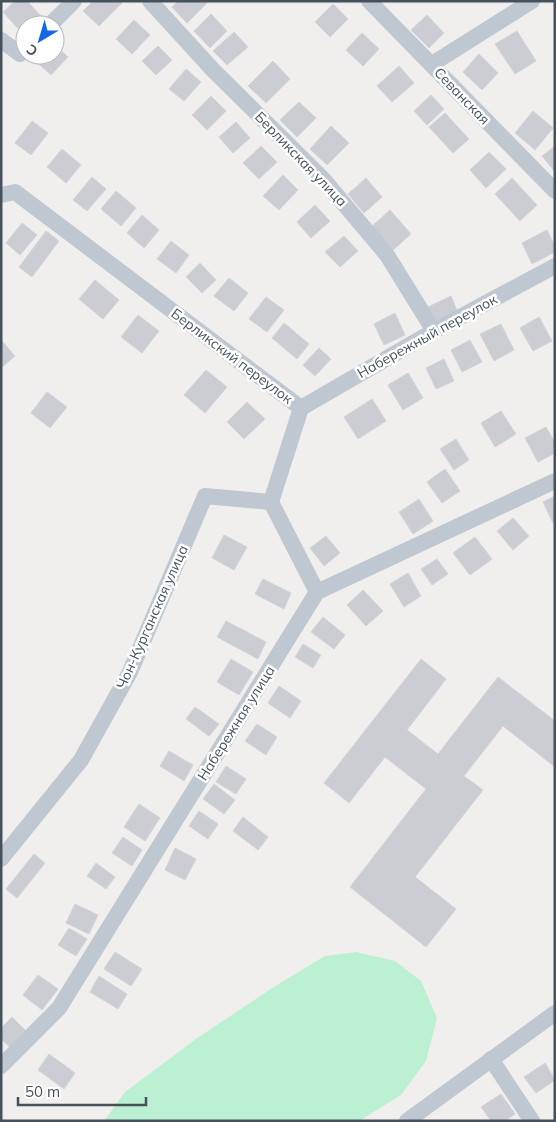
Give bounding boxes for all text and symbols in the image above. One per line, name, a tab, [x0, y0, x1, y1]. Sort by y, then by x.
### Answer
north arrow	[15, 15, 65, 65]
text: С	[23, 40, 41, 60]
street label: Севанская	[430, 64, 494, 128]
street label: Берликская улица	[251, 108, 351, 210]
street label: Набережный переулок	[354, 290, 500, 382]
street label: Берликский переулок	[167, 304, 297, 408]
street label: Чон-Курганская улица	[112, 542, 192, 692]
street label: Набережная улица	[193, 662, 279, 784]
scale bar	[18, 1074, 145, 1106]
text: 50 m	[25, 1082, 60, 1101]

